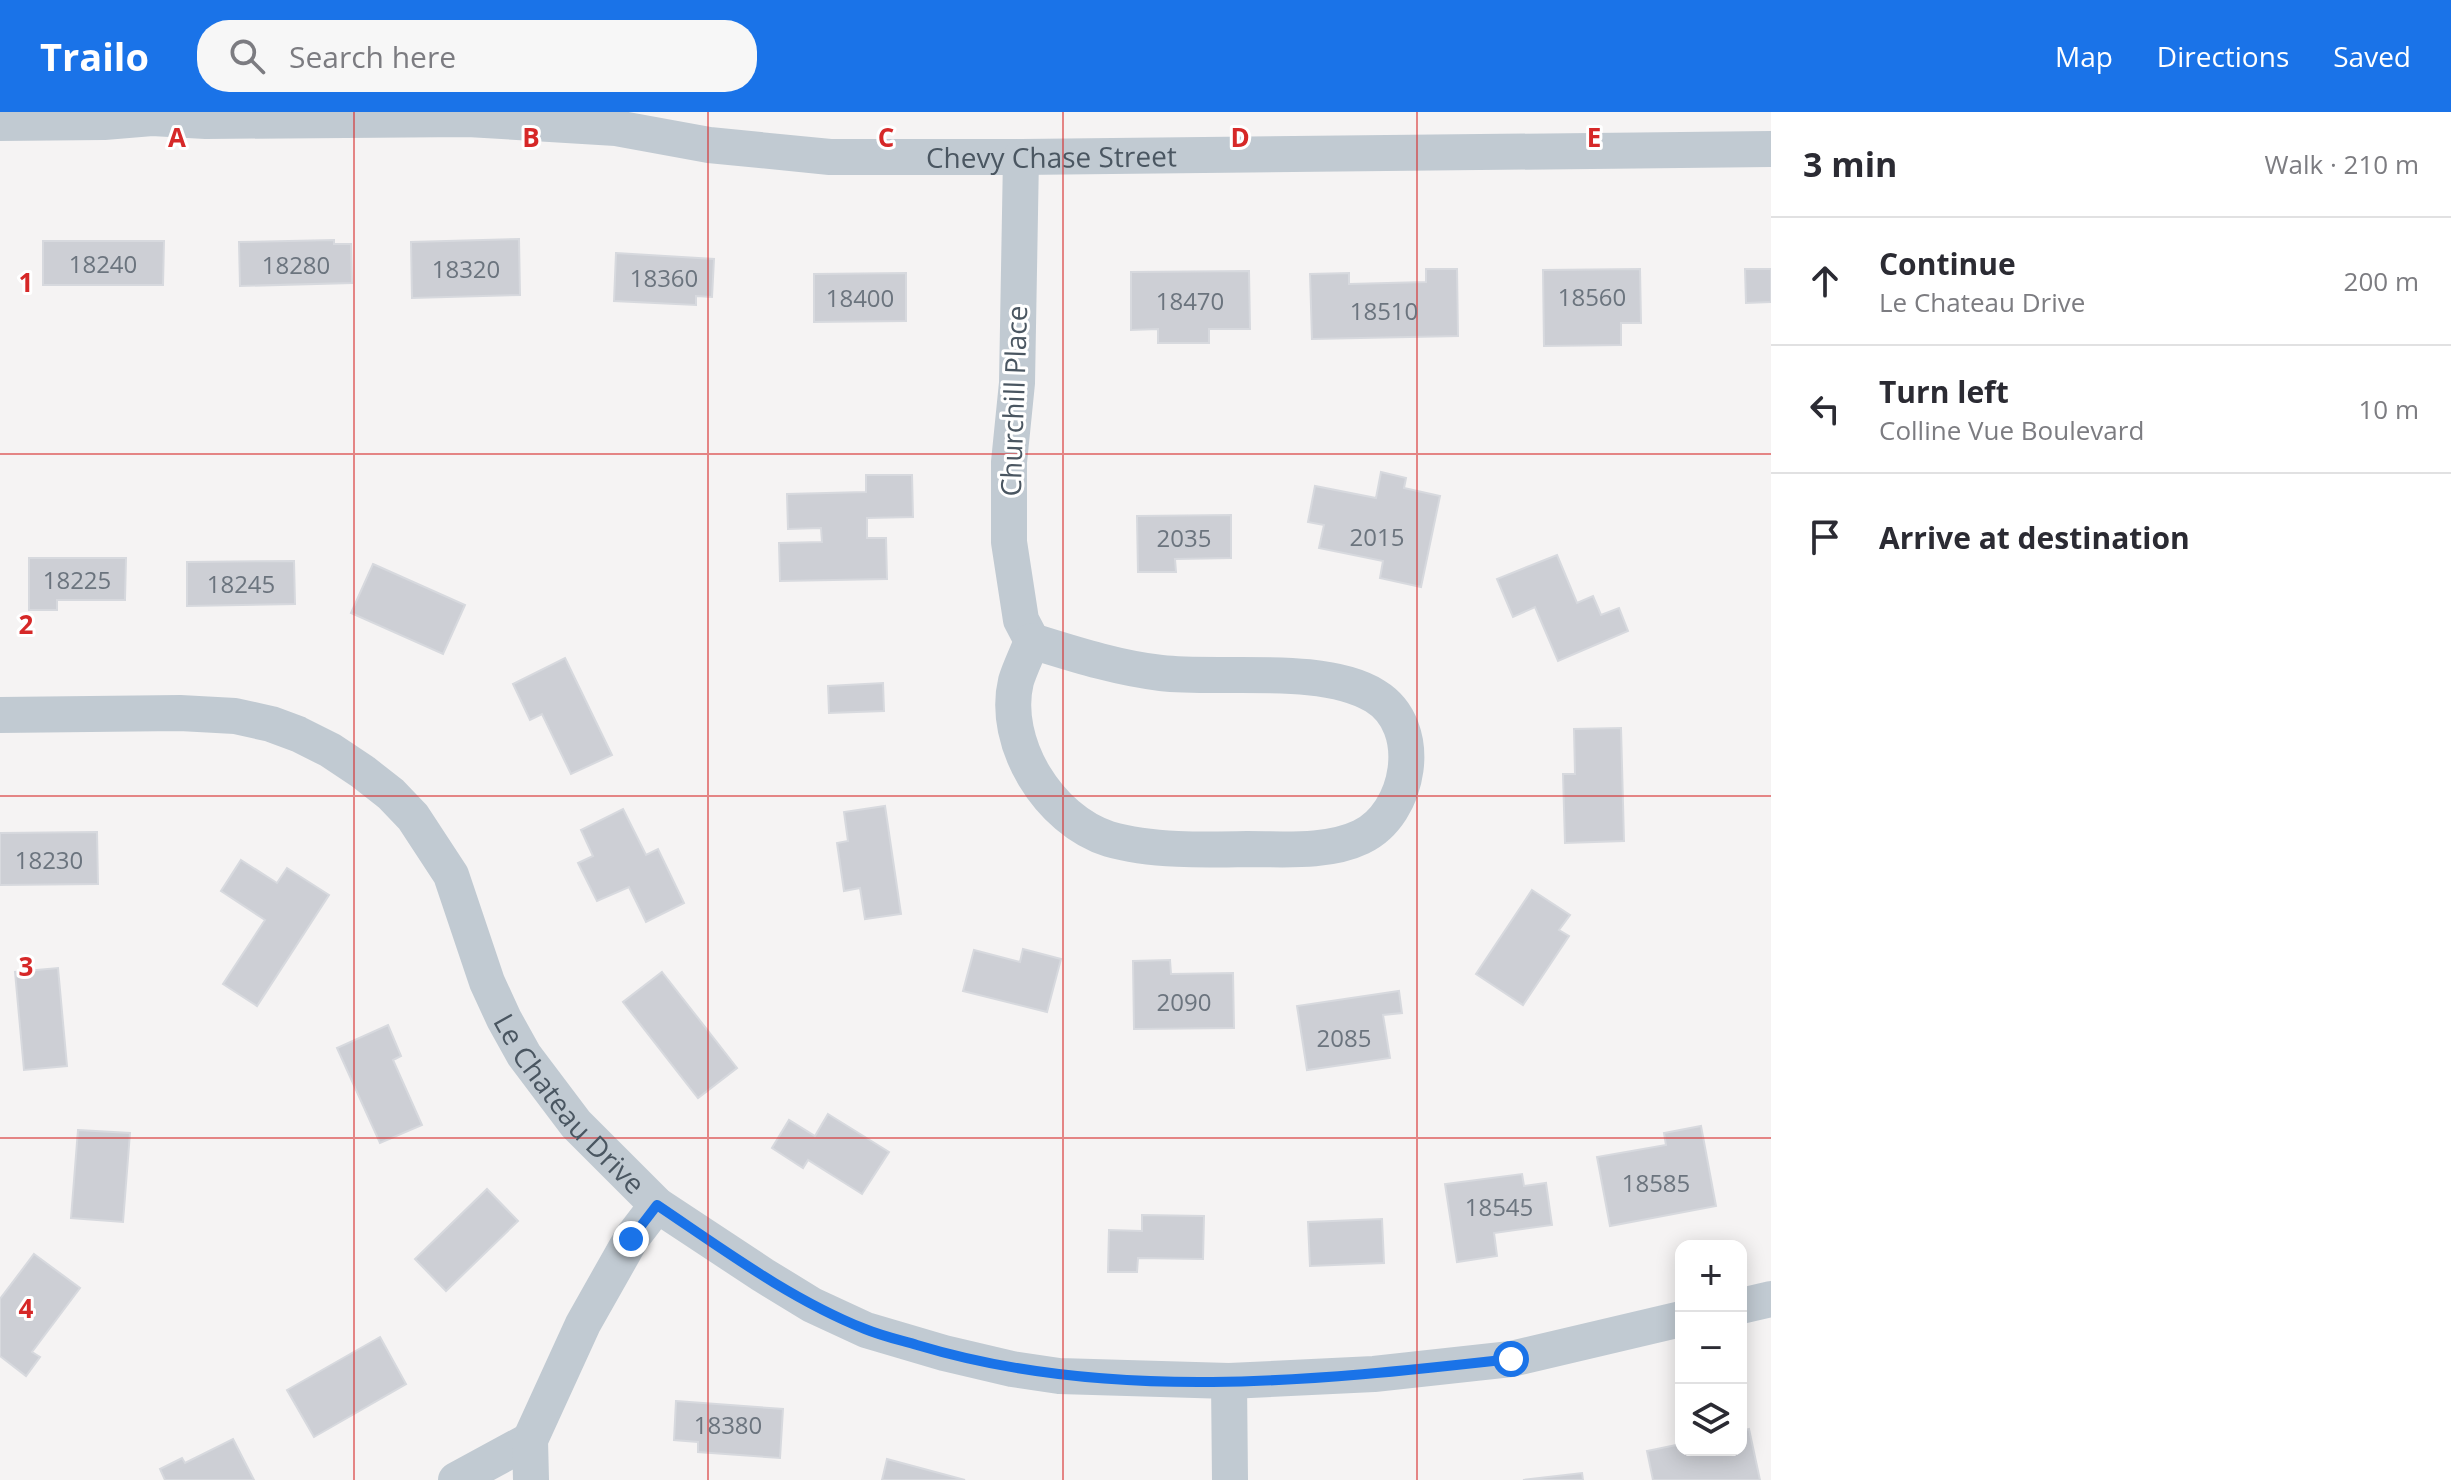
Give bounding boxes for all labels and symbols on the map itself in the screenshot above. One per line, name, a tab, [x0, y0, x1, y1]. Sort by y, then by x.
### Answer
text: A	[168, 119, 186, 155]
text: B	[522, 119, 540, 155]
text: C	[878, 119, 894, 155]
text: D	[1230, 119, 1250, 155]
text: E	[1587, 119, 1601, 155]
street label: Chevy Chase Street	[926, 136, 1177, 176]
house number: 18240	[69, 247, 137, 280]
house number: 18280	[262, 248, 330, 281]
house number: 18320	[432, 252, 500, 285]
house number: 18360	[630, 261, 698, 294]
text: 1	[19, 264, 33, 300]
house number: 18560	[1558, 280, 1626, 313]
house number: 18400	[826, 281, 894, 314]
house number: 18470	[1156, 284, 1224, 317]
house number: 18510	[1350, 294, 1418, 327]
street label: Churchill Place	[991, 305, 1035, 497]
house number: 2015	[1350, 520, 1404, 553]
house number: 2035	[1157, 521, 1211, 554]
house number: 18225	[43, 563, 111, 596]
house number: 18245	[207, 567, 275, 600]
text: 2	[19, 606, 34, 642]
house number: 18230	[15, 843, 83, 876]
text: 3	[19, 948, 33, 984]
house number: 2090	[1157, 985, 1211, 1018]
street label: Le Chateau Drive	[486, 1006, 654, 1202]
house number: 2085	[1317, 1021, 1371, 1054]
house number: 18585	[1622, 1166, 1690, 1199]
house number: 18545	[1465, 1190, 1533, 1223]
route end	[613, 1221, 649, 1257]
text: 4	[19, 1290, 34, 1326]
route start	[1493, 1341, 1529, 1377]
house number: 18380	[694, 1408, 762, 1441]

